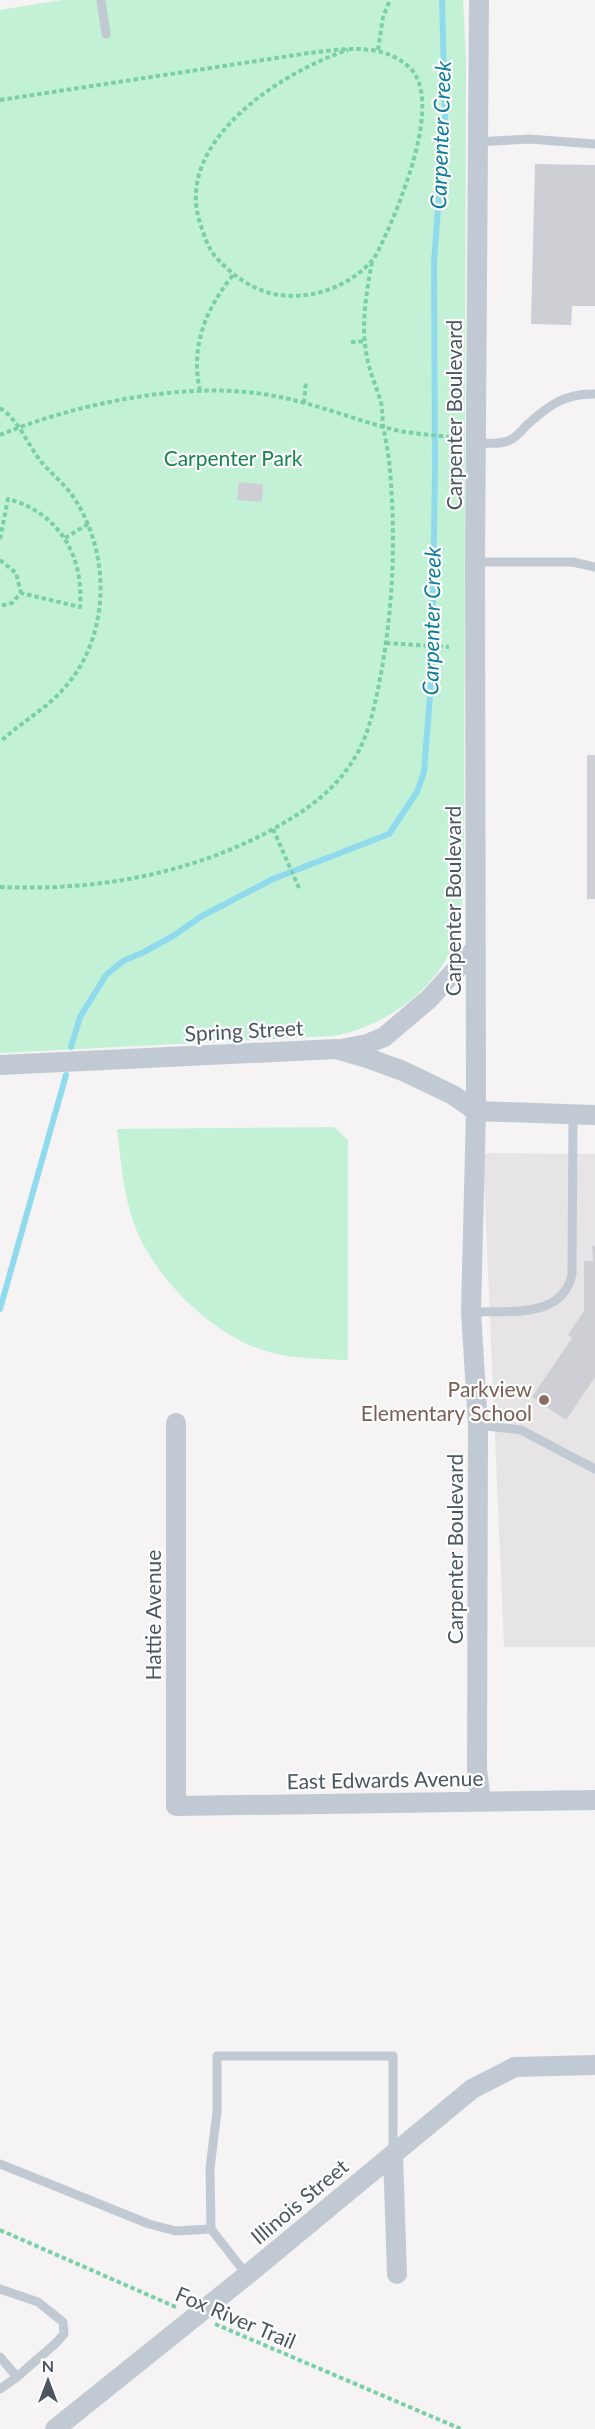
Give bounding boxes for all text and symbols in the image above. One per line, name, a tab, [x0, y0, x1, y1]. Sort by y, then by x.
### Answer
water label: Carpenter Creek	[424, 60, 456, 210]
street label: Carpenter Boulevard	[441, 320, 466, 510]
park label: Carpenter Park	[164, 445, 303, 470]
water label: Carpenter Creek	[416, 546, 446, 695]
street label: Carpenter Boulevard	[440, 806, 465, 996]
street label: Spring Street	[184, 1014, 304, 1046]
place label: Parkview Elementary School	[361, 1376, 532, 1425]
marker: Parkview Elementary School	[537, 1393, 551, 1407]
street label: Carpenter Boulevard	[442, 1454, 467, 1644]
street label: Hattie Avenue	[140, 1550, 165, 1680]
street label: East Edwards Avenue	[286, 1765, 484, 1793]
street label: Illinois Street	[245, 2153, 353, 2249]
street label: Fox River Trail	[172, 2281, 300, 2353]
north arrow	[18, 2351, 78, 2411]
text: N	[42, 2356, 54, 2375]

